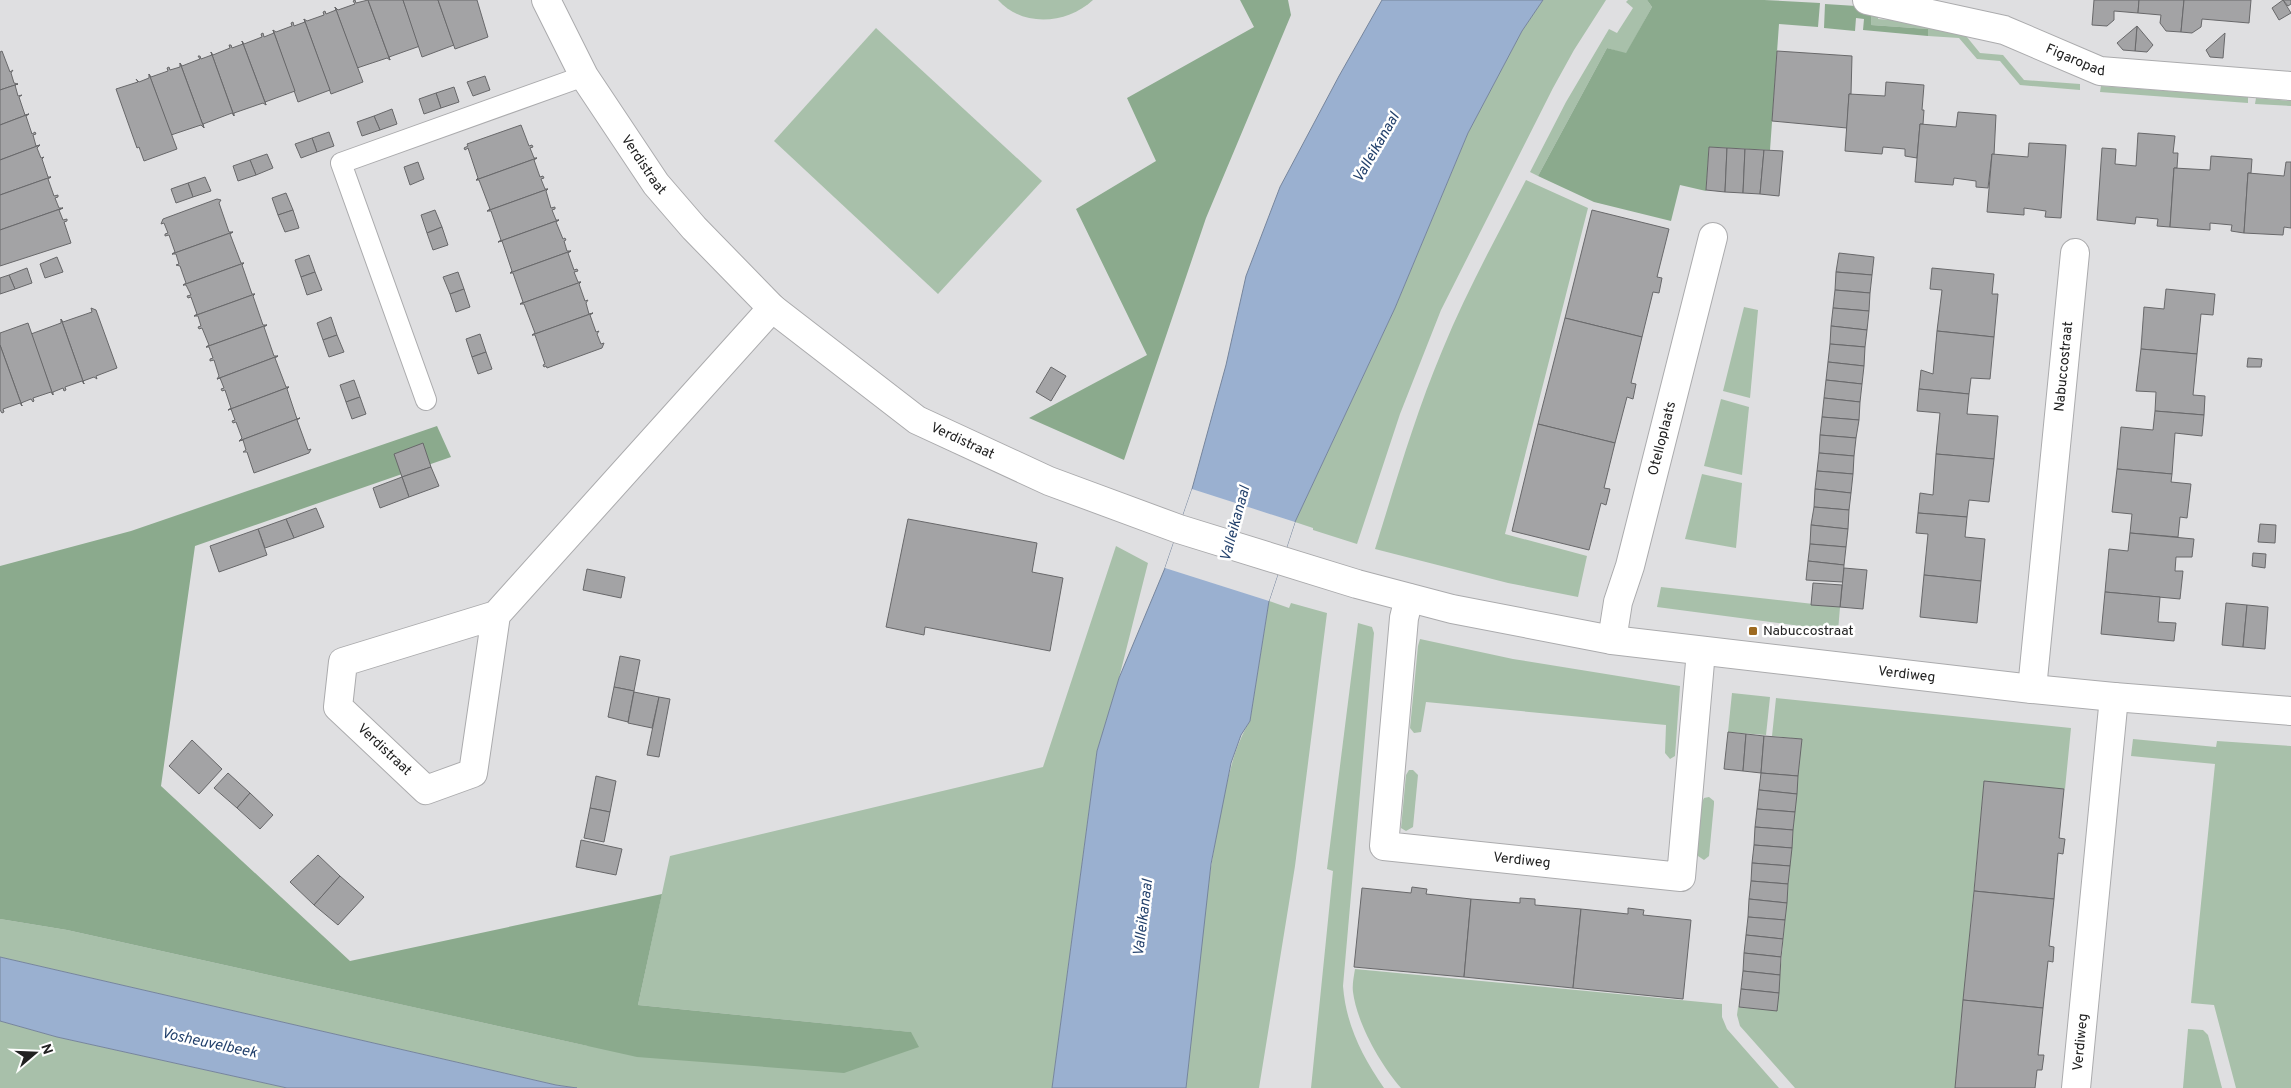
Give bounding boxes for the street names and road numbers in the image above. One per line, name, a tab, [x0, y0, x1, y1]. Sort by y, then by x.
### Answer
street label: Figaropad	[2043, 40, 2106, 80]
street label: Verdistraat	[617, 132, 670, 198]
street label: Nabuccostraat	[2051, 321, 2077, 413]
street label: Otelloplaats	[1645, 400, 1680, 477]
street label: Verdistraat	[928, 419, 997, 463]
street label: Verdiweg	[1877, 663, 1936, 686]
street label: Verdistraat	[353, 721, 415, 779]
street label: Verdiweg	[1492, 849, 1551, 872]
street label: Verdiweg	[2069, 1013, 2092, 1072]

